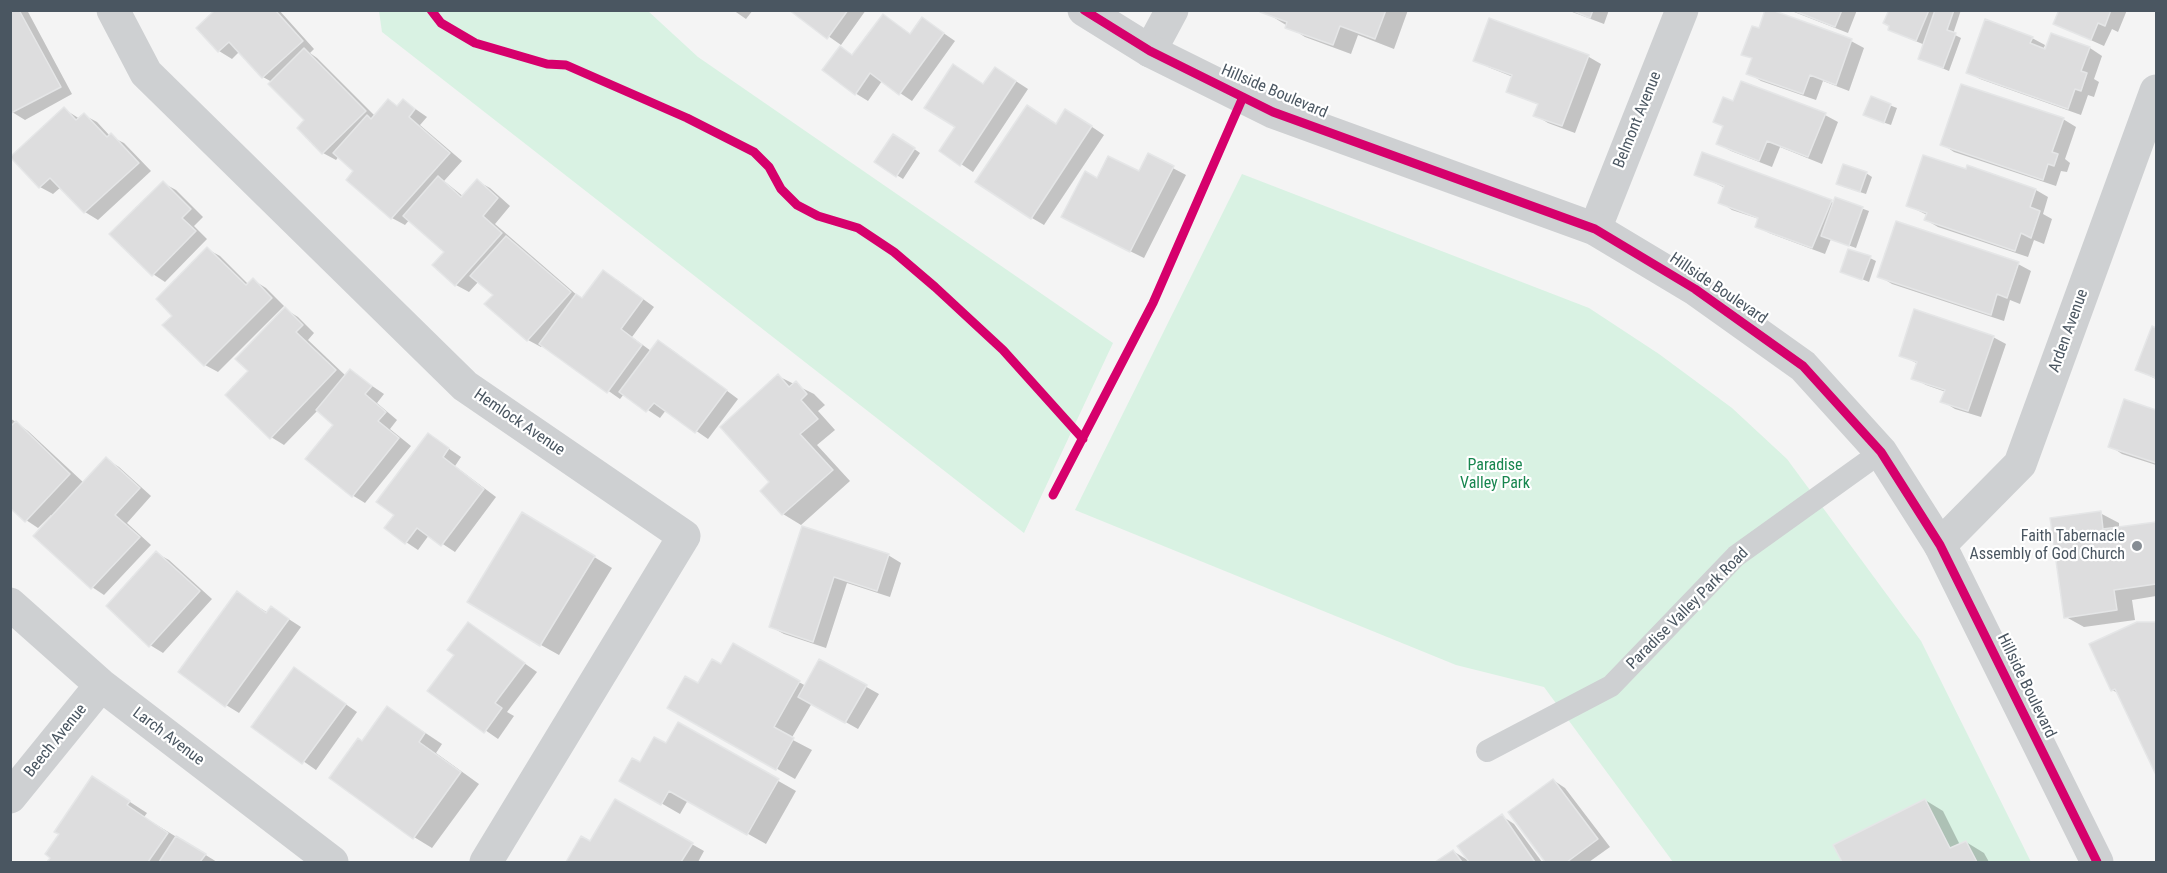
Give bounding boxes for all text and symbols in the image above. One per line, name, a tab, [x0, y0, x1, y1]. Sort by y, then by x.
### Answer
street label: Hillside Boulevard	[1218, 61, 1330, 123]
street label: Belmont Avenue	[1610, 69, 1666, 171]
street label: Hillside Boulevard	[1666, 249, 1770, 329]
street label: Arden Avenue	[2045, 287, 2093, 375]
street label: Hemlock Avenue	[470, 386, 568, 460]
park label: Paradise Valley Park	[1460, 456, 1530, 494]
place label: Faith Tabernacle Assembly of God Church	[1970, 527, 2125, 565]
marker: Faith Tabernacle Assembly of God Church	[2130, 539, 2144, 553]
street label: Paradise Valley Park Road	[1623, 544, 1753, 674]
street label: Hillside Boulevard	[1992, 631, 2060, 741]
street label: Beech Avenue	[21, 701, 91, 781]
street label: Larch Avenue	[128, 704, 208, 770]

